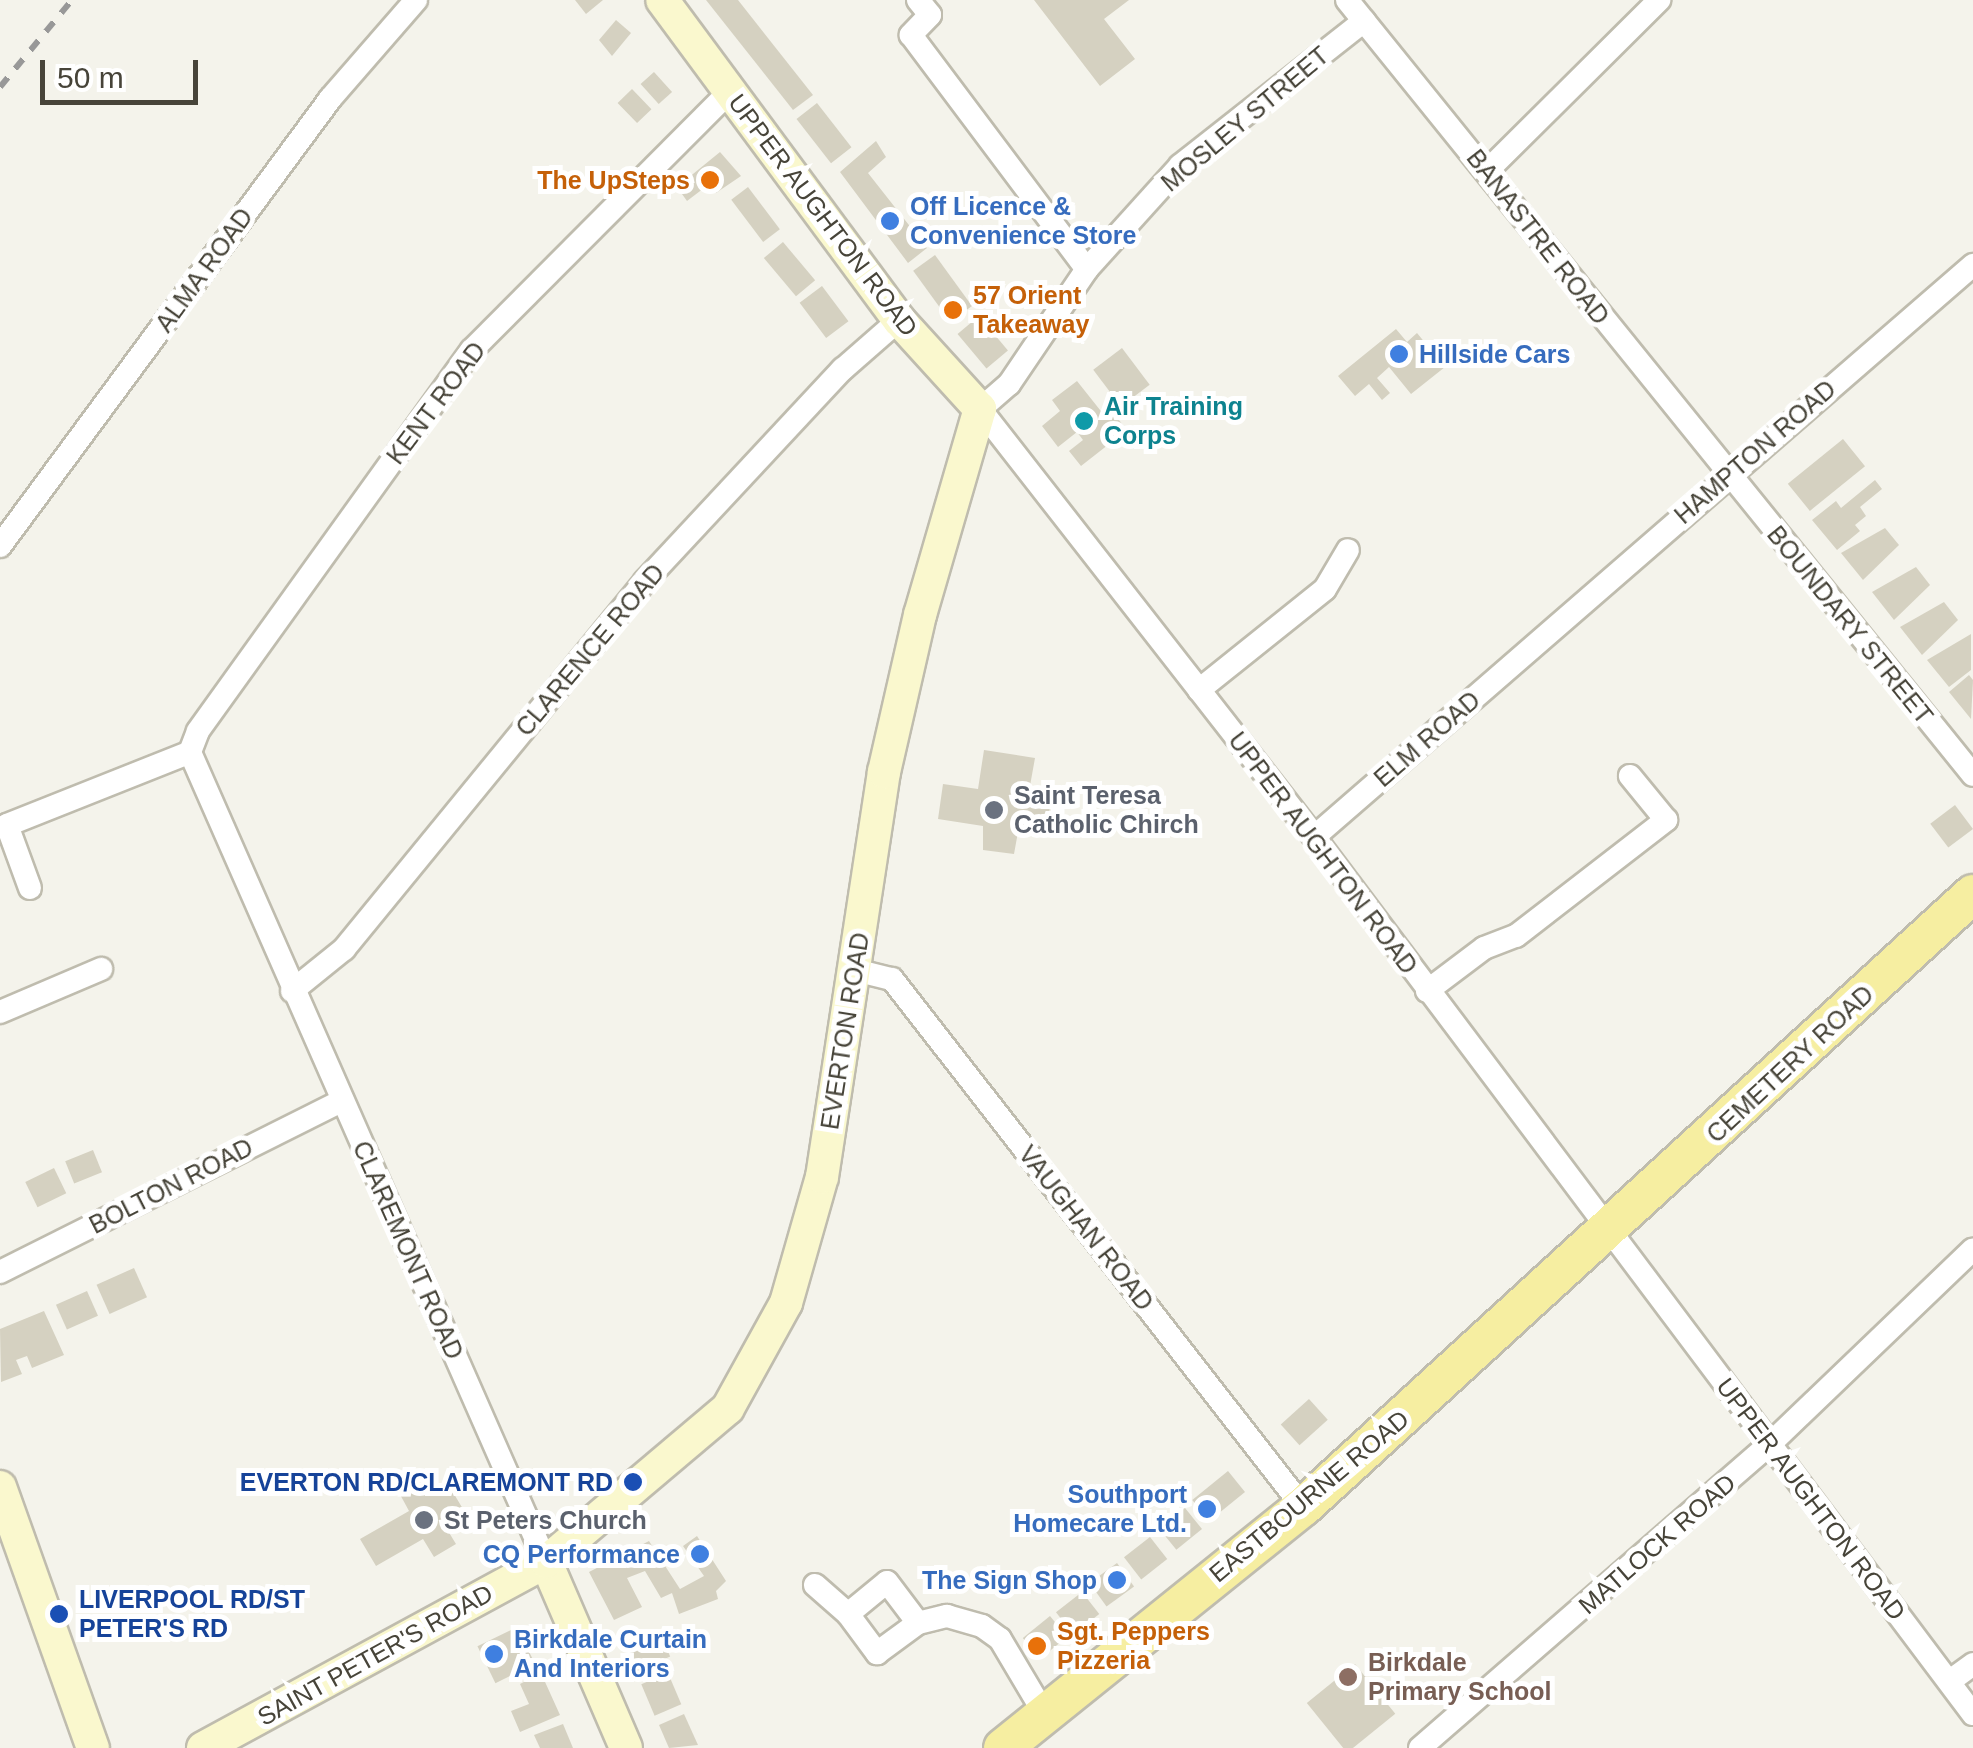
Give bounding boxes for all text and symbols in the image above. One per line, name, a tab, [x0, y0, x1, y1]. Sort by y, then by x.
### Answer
scale bar	[45, 40, 202, 102]
street label: MOSLEY STREET	[1155, 40, 1335, 198]
text: 50 m	[57, 61, 124, 94]
street label: UPPER AUGHTON ROAD	[722, 87, 924, 343]
street label: BANASTRE ROAD	[1460, 143, 1616, 331]
place label: The UpSteps	[537, 165, 690, 195]
marker: The UpSteps	[699, 169, 721, 191]
place label: Off Licence & Convenience Store	[910, 192, 1136, 251]
street label: ALMA ROAD	[149, 202, 259, 338]
marker: Off Licence & Convenience Store	[879, 210, 901, 232]
place label: 57 Orient Takeaway	[973, 281, 1089, 340]
marker: 57 Orient Takeaway	[942, 299, 964, 321]
street label: KENT ROAD	[380, 336, 492, 470]
place label: Hillside Cars	[1419, 339, 1570, 369]
marker: Hillside Cars	[1388, 343, 1410, 365]
street label: HAMPTON ROAD	[1668, 374, 1842, 530]
place label: Air Training Corps	[1104, 392, 1243, 451]
marker: Air Training Corps	[1073, 410, 1095, 432]
street label: BOUNDARY STREET	[1761, 520, 1939, 730]
street label: CLARENCE ROAD	[509, 558, 671, 742]
street label: ELM ROAD	[1368, 685, 1486, 793]
street label: UPPER AUGHTON ROAD	[1222, 725, 1424, 981]
place label: Saint Teresa Catholic Chirch	[1014, 781, 1199, 840]
marker: Saint Teresa Catholic Chirch	[983, 799, 1005, 821]
street label: EVERTON ROAD	[815, 930, 875, 1132]
street label: CEMETERY ROAD	[1700, 979, 1880, 1149]
street label: BOLTON ROAD	[84, 1132, 258, 1240]
street label: CLAREMONT ROAD	[346, 1136, 470, 1364]
street label: VAUGHAN ROAD	[1012, 1140, 1160, 1316]
street label: UPPER AUGHTON ROAD	[1710, 1371, 1912, 1627]
street label: EASTBOURNE ROAD	[1203, 1404, 1415, 1588]
place label: EVERTON RD/CLAREMONT RD	[240, 1467, 613, 1497]
street label: MATLOCK ROAD	[1572, 1468, 1742, 1620]
marker: EVERTON RD/CLAREMONT RD	[622, 1471, 644, 1493]
place label: Southport Homecare Ltd.	[1013, 1480, 1187, 1539]
marker: Southport Homecare Ltd.	[1196, 1498, 1218, 1520]
place label: St Peters Church	[444, 1505, 647, 1535]
marker: St Peters Church	[413, 1509, 435, 1531]
place label: CQ Performance	[483, 1539, 680, 1569]
marker: CQ Performance	[689, 1543, 711, 1565]
place label: The Sign Shop	[922, 1565, 1097, 1595]
marker: The Sign Shop	[1106, 1569, 1128, 1591]
street label: SAINT PETER'S ROAD	[252, 1578, 498, 1732]
place label: LIVERPOOL RD/ST PETER'S RD	[79, 1585, 305, 1644]
marker: LIVERPOOL RD/ST PETER'S RD	[48, 1603, 70, 1625]
place label: Sgt. Peppers Pizzeria	[1057, 1617, 1210, 1676]
place label: Birkdale Curtain And Interiors	[514, 1625, 707, 1684]
marker: Sgt. Peppers Pizzeria	[1026, 1635, 1048, 1657]
marker: Birkdale Curtain And Interiors	[483, 1643, 505, 1665]
place label: Birkdale Primary School	[1368, 1648, 1551, 1707]
marker: Birkdale Primary School	[1337, 1666, 1359, 1688]

